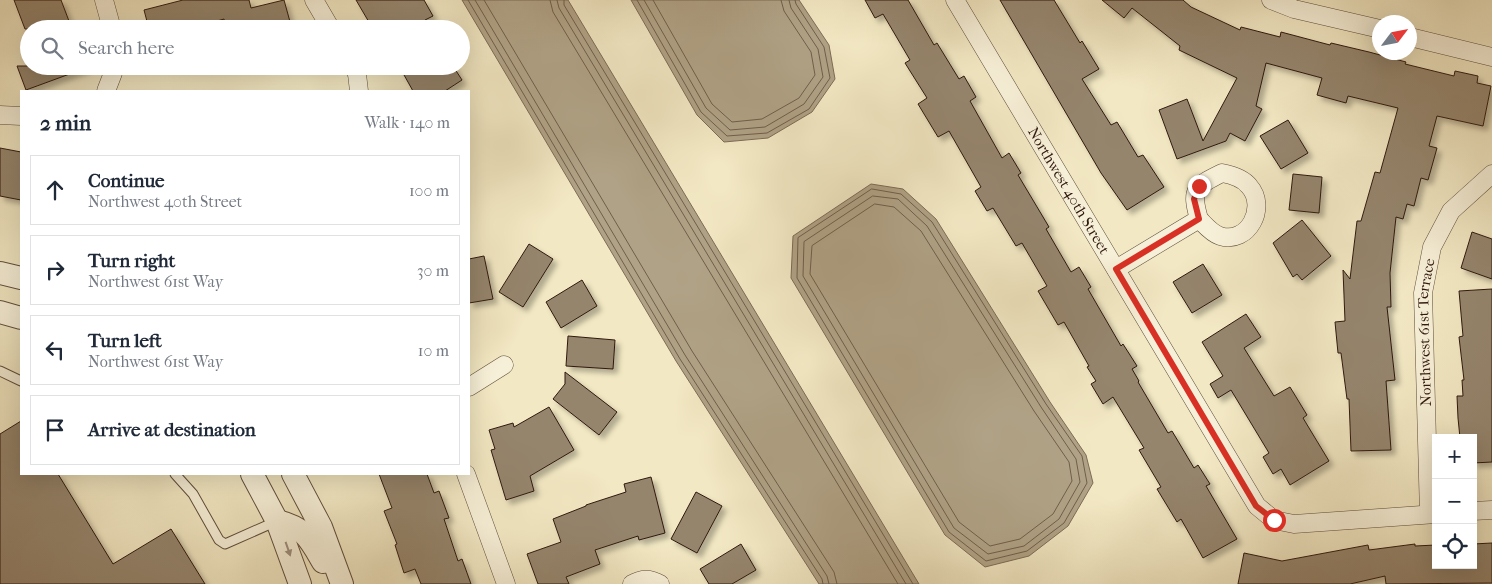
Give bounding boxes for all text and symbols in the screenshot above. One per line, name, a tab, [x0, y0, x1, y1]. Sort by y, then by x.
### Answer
north arrow	[1372, 15, 1417, 60]
search box	[20, 20, 470, 75]
icon: search	[38, 34, 66, 62]
text: Search here	[78, 37, 174, 59]
text: 2 min	[40, 111, 91, 135]
text: Walk · 140 m	[365, 113, 450, 132]
street label: Northwest 40th Street	[1024, 124, 1114, 258]
text: Continue	[88, 170, 164, 192]
route end	[1188, 175, 1211, 198]
icon: ahead	[41, 176, 69, 204]
text: 100 m	[409, 181, 449, 200]
text: Northwest 40th Street	[88, 192, 242, 211]
text: Turn right	[88, 250, 175, 272]
icon: right	[41, 256, 69, 284]
street label: Northwest 61st Terrace	[1414, 256, 1439, 407]
text: 30 m	[417, 261, 449, 280]
text: Northwest 61st Way	[88, 272, 223, 291]
text: Turn left	[88, 330, 162, 352]
icon: left	[41, 336, 69, 364]
text: 10 m	[418, 341, 449, 360]
text: Northwest 61st Way	[88, 352, 223, 371]
icon: arrive	[41, 416, 69, 444]
text: Arrive at destination	[88, 419, 256, 441]
map controls	[1432, 434, 1477, 569]
button: +	[1432, 434, 1477, 479]
button: −	[1432, 479, 1477, 524]
route start	[1263, 509, 1286, 532]
button: locate	[1432, 524, 1477, 569]
one-way arrow	[284, 542, 292, 557]

